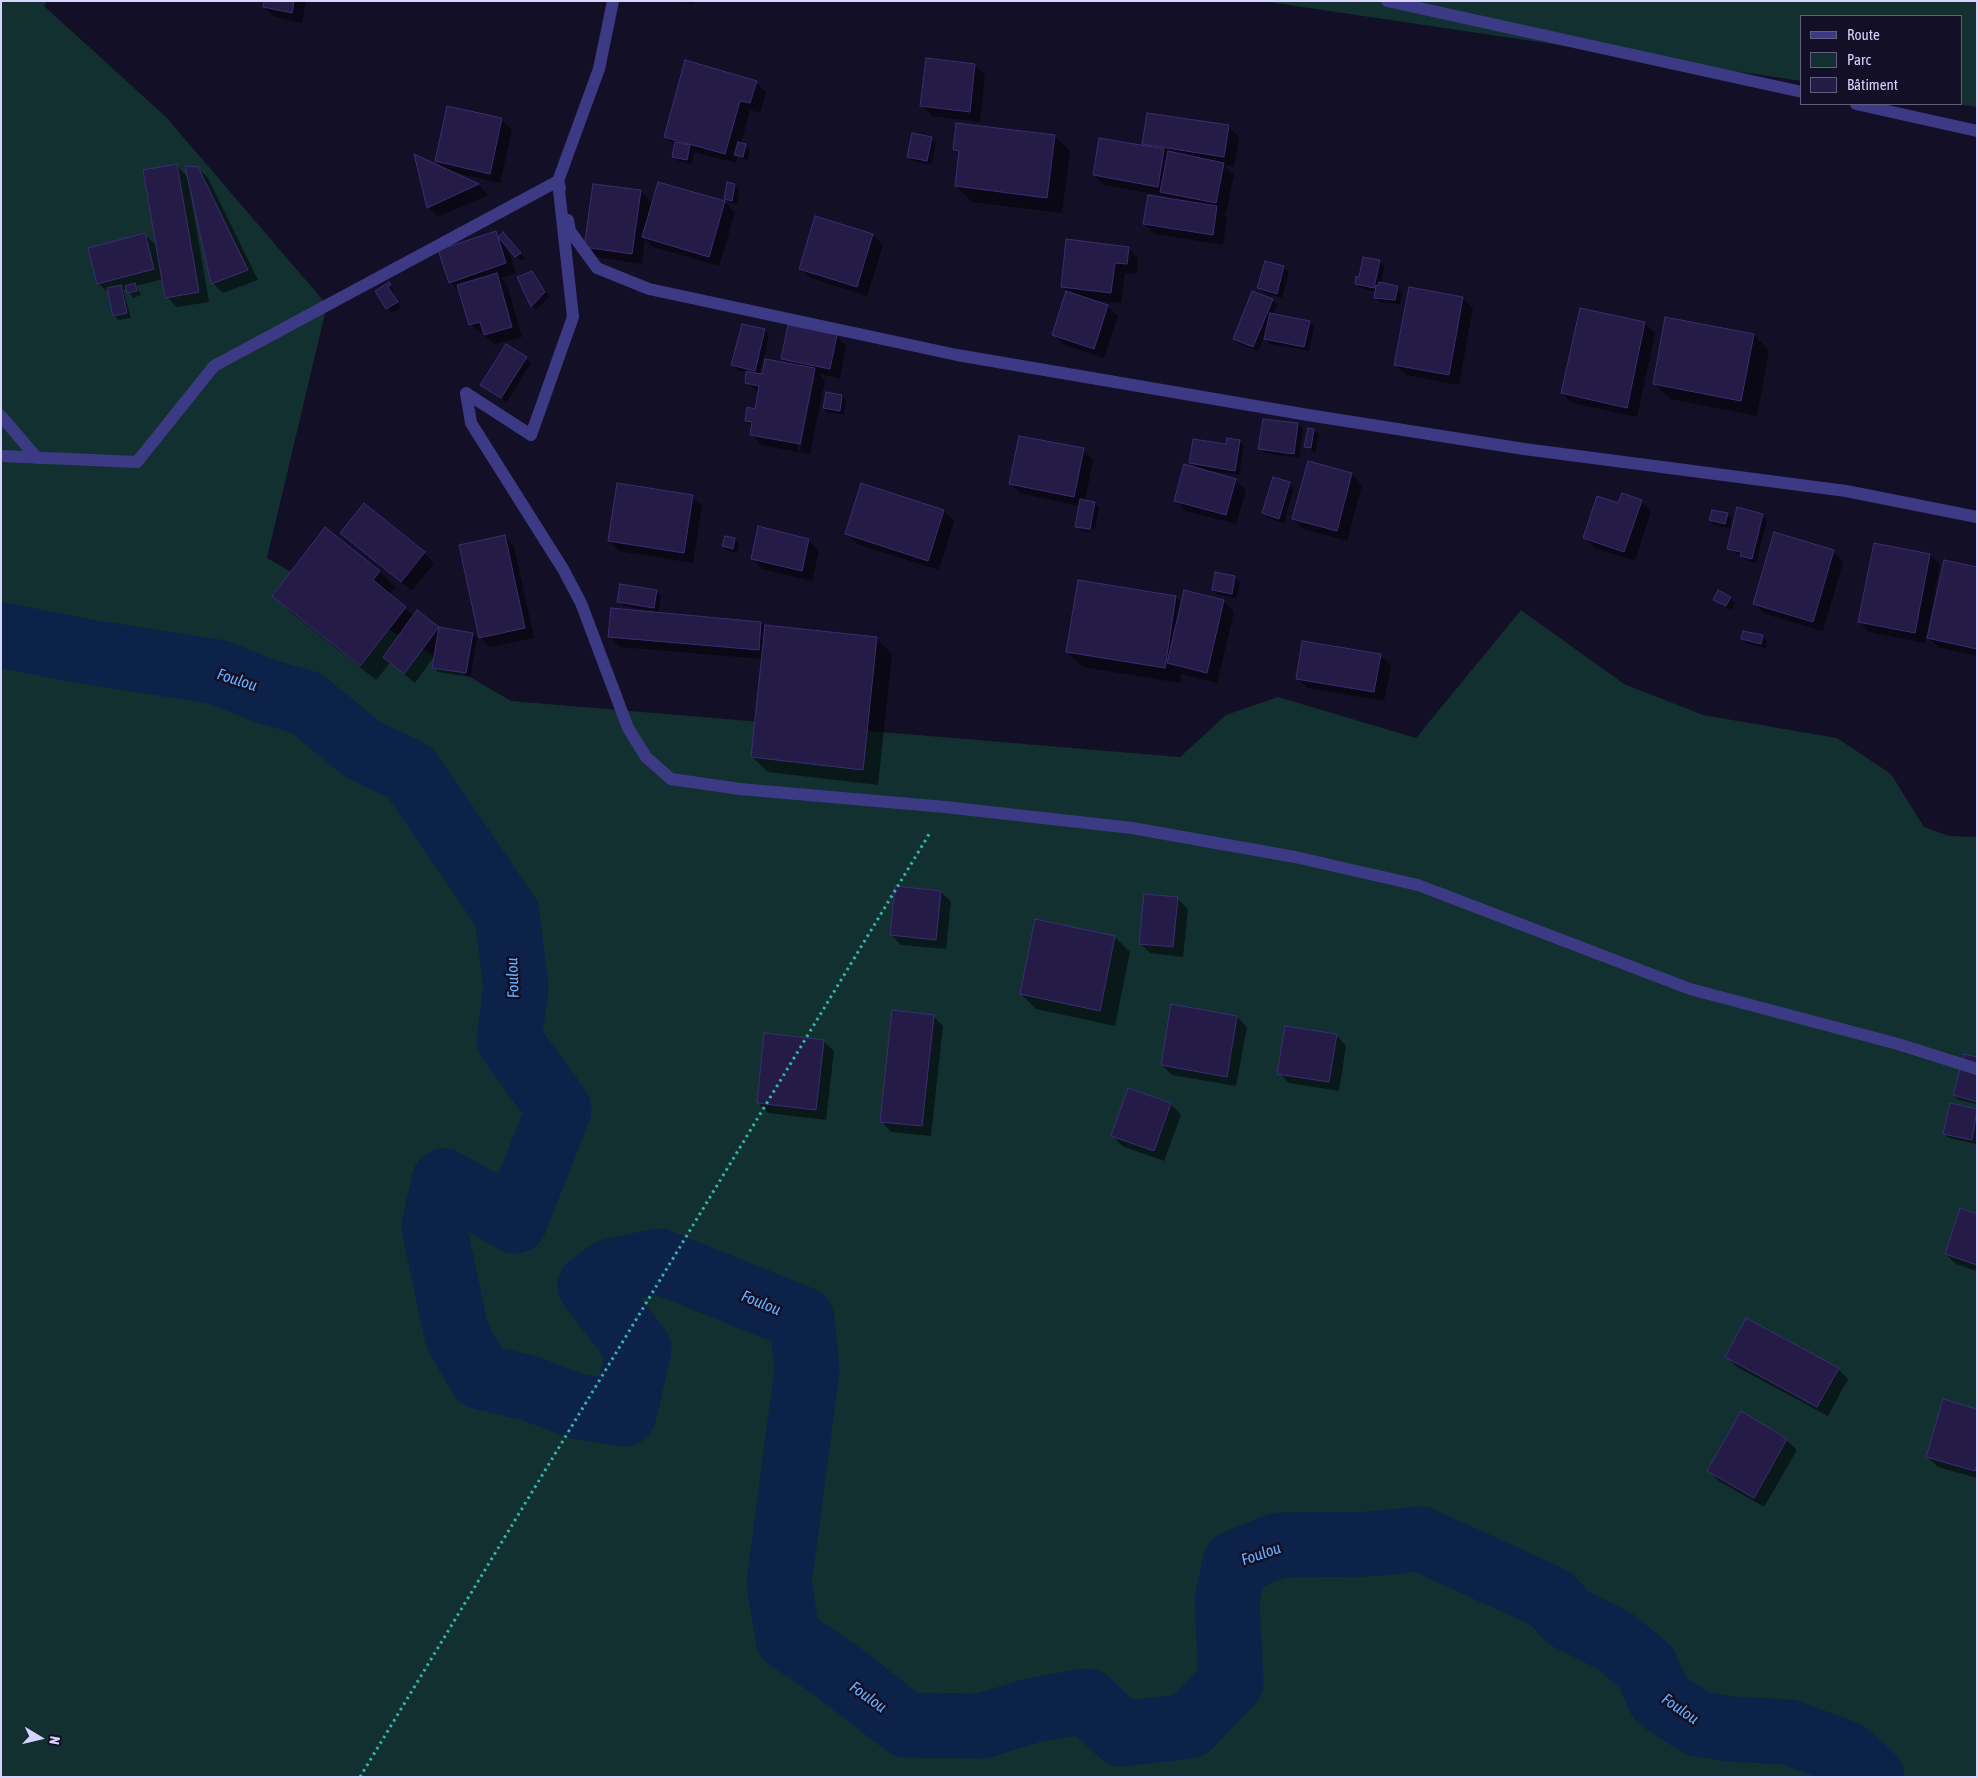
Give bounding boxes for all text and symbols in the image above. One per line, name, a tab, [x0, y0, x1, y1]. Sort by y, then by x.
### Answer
legend	[1800, 15, 1963, 105]
text: Route	[1847, 26, 1880, 43]
text: Parc	[1847, 51, 1871, 68]
text: Bâtiment	[1847, 76, 1898, 93]
water label: Foulou	[215, 665, 259, 695]
water label: Foulou	[503, 957, 523, 999]
water label: Foulou	[739, 1286, 783, 1320]
water label: Foulou	[1239, 1538, 1283, 1570]
water label: Foulou	[846, 1677, 890, 1717]
water label: Foulou	[1658, 1689, 1702, 1729]
north arrow	[15, 1713, 65, 1763]
text: N	[46, 1735, 63, 1746]

